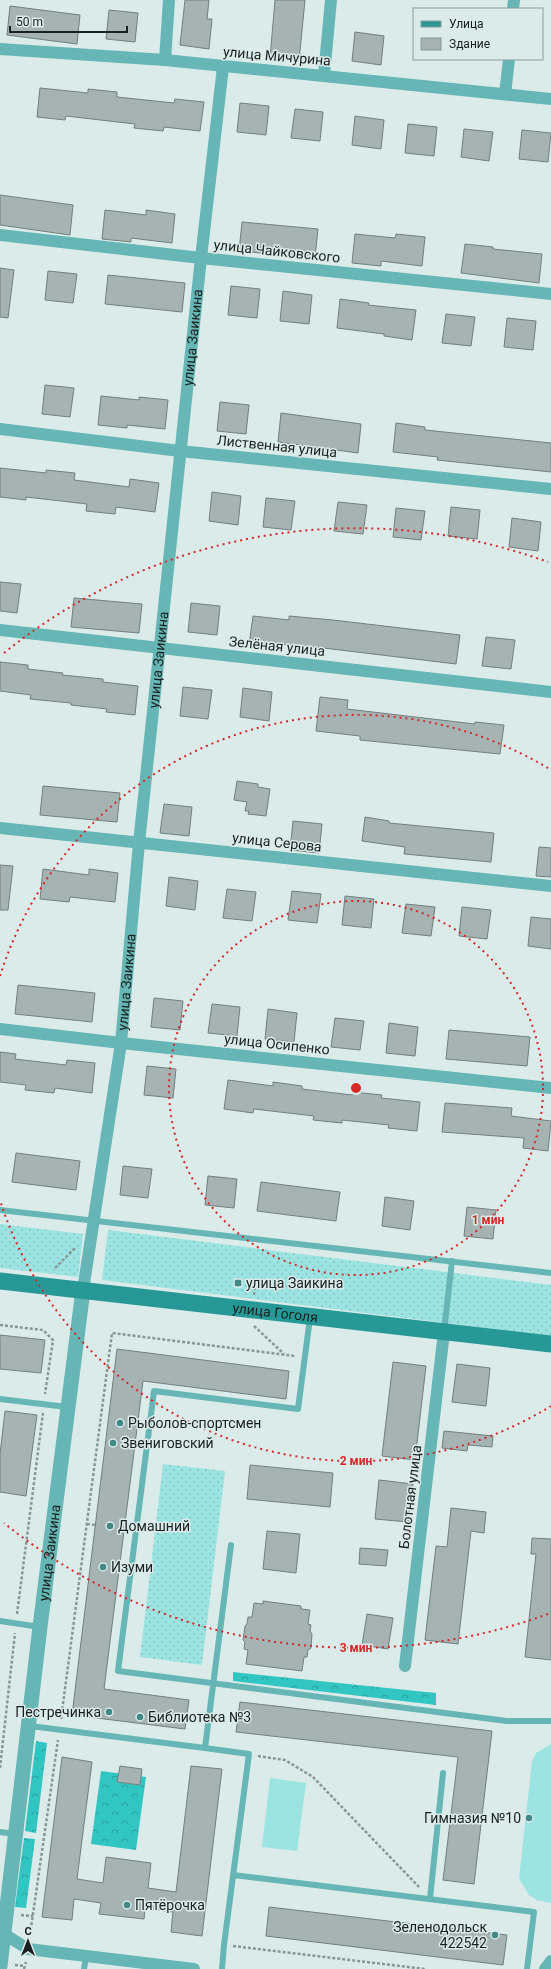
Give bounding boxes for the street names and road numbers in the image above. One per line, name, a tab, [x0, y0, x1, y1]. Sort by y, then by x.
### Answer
street label: улица Мичурина	[222, 43, 332, 69]
street label: улица Чайковского	[213, 236, 341, 266]
street label: улица Заикина	[179, 288, 206, 387]
street label: Лиственная улица	[216, 432, 338, 460]
street label: улица Заикина	[145, 610, 172, 709]
street label: Зелёная улица	[228, 633, 326, 659]
street label: улица Серова	[231, 829, 323, 855]
street label: улица Заикина	[114, 933, 139, 1031]
street label: улица Осипенко	[223, 1031, 331, 1057]
street label: улица Гоголя	[232, 1300, 319, 1325]
street label: Болотная улица	[396, 1444, 424, 1550]
street label: улица Заикина	[35, 1504, 64, 1602]

